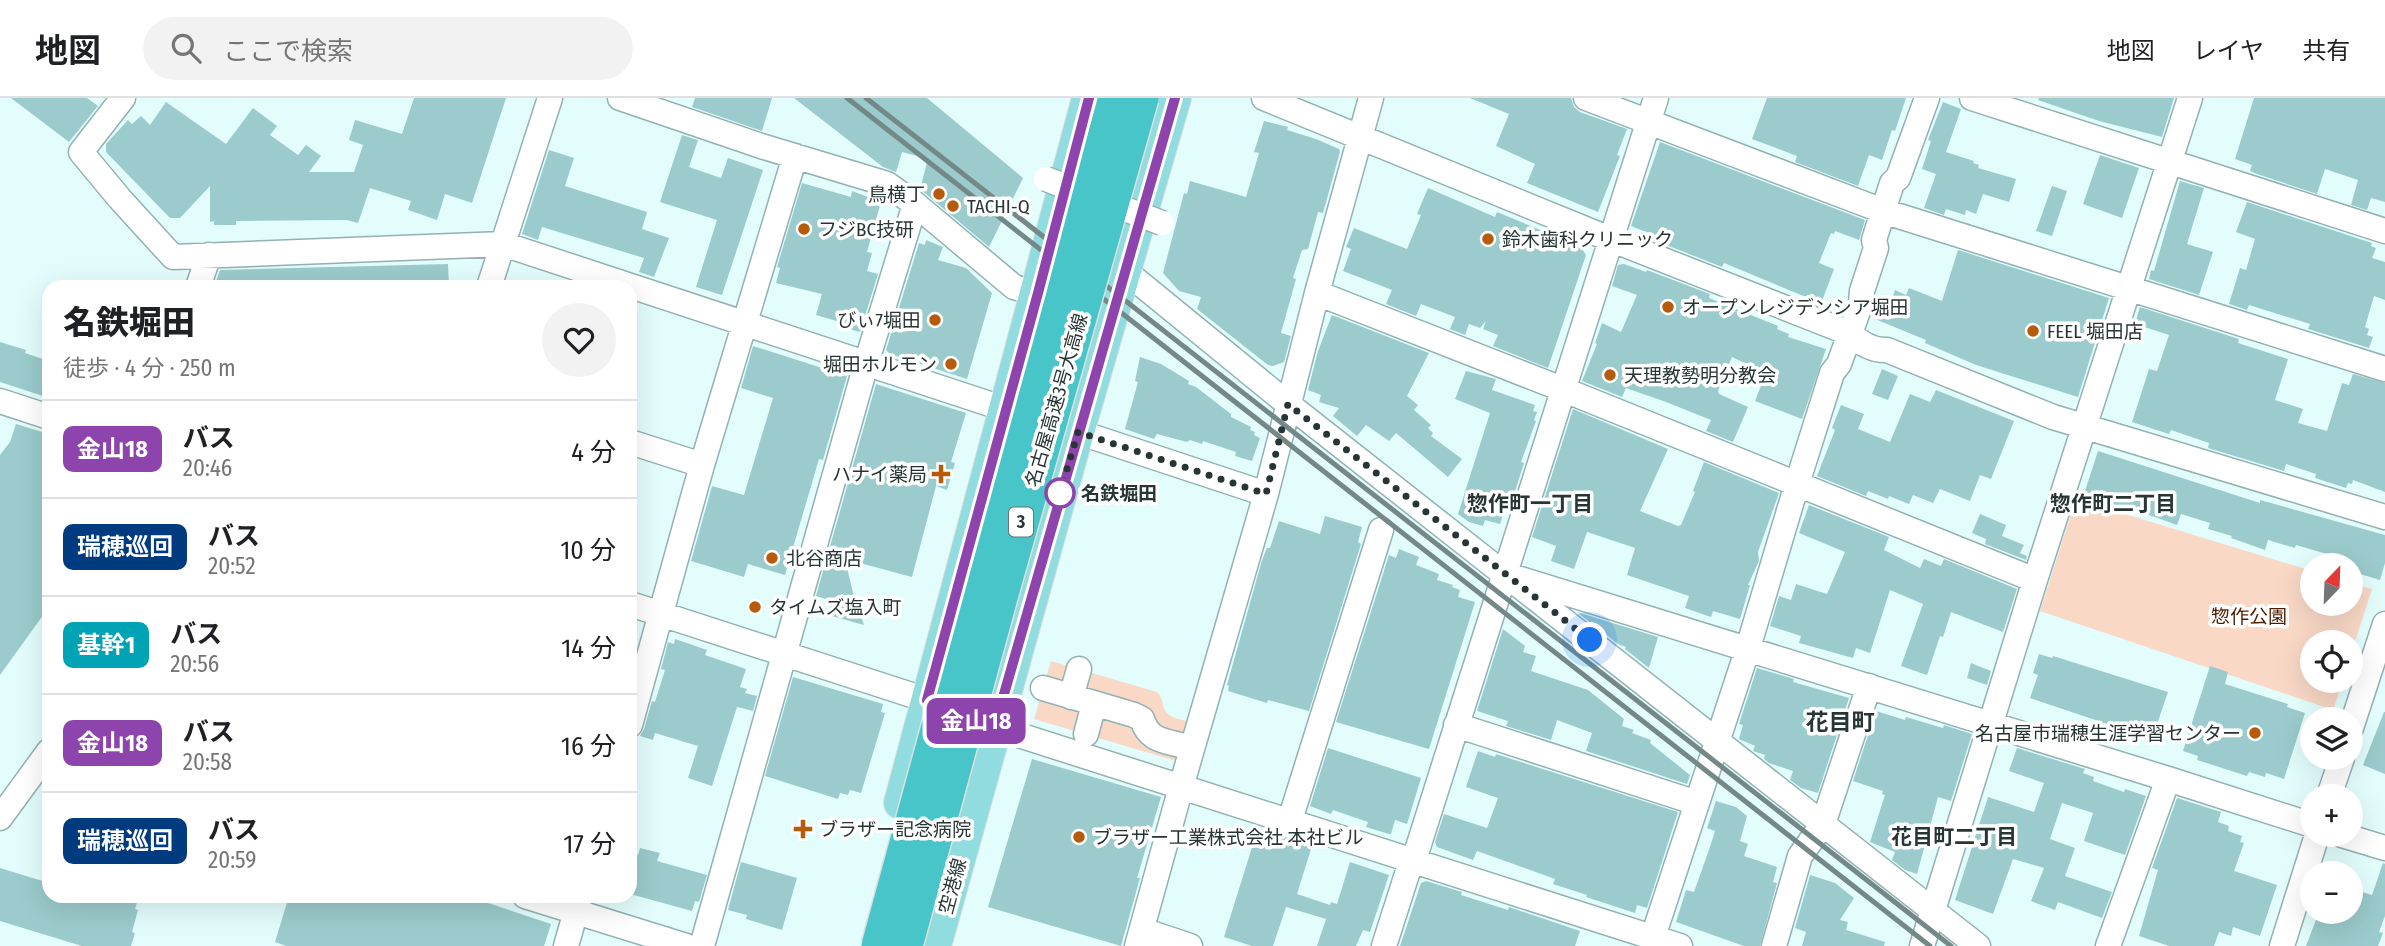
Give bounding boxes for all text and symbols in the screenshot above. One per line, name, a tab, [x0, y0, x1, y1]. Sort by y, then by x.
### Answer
search box	[143, 17, 633, 80]
icon: search	[167, 29, 205, 67]
text: 地図	[35, 31, 101, 71]
text: ここで検索	[223, 36, 353, 67]
text: 地図	[2107, 37, 2155, 65]
text: レイヤ	[2193, 37, 2264, 65]
text: 共有	[2302, 37, 2350, 65]
place label: 鳥横丁	[868, 183, 925, 206]
marker: 鳥横丁	[931, 186, 947, 202]
place label: TACHI-Q	[967, 195, 1030, 218]
marker: TACHI-Q	[945, 198, 961, 214]
place label: フジBC技研	[818, 218, 914, 241]
marker: フジBC技研	[796, 221, 812, 237]
place label: 鈴木歯科クリニック	[1502, 228, 1673, 251]
marker: 鈴木歯科クリニック	[1480, 231, 1496, 247]
place label: オープンレジデンシア堀田	[1682, 296, 1909, 319]
marker: オープンレジデンシア堀田	[1660, 299, 1676, 315]
text: 名鉄堀田	[63, 303, 195, 343]
button: heart	[542, 303, 616, 377]
place label: びぃ7堀田	[837, 309, 921, 332]
street label: 名古屋高速3号大高線	[1021, 311, 1092, 490]
marker: びぃ7堀田	[927, 312, 943, 328]
place label: FEEL 堀田店	[2047, 320, 2143, 343]
marker: FEEL 堀田店	[2025, 323, 2041, 339]
place label: 堀田ホルモン	[823, 353, 937, 376]
text: 徒歩 · 4 分 · 250 m	[63, 354, 236, 382]
marker: 堀田ホルモン	[943, 356, 959, 372]
place label: 天理教勢明分教会	[1624, 364, 1776, 387]
marker: 天理教勢明分教会	[1602, 367, 1618, 383]
text: バス	[183, 423, 235, 454]
text: 金山18	[77, 435, 148, 463]
text: 4 分	[571, 437, 616, 468]
text: 20:46	[183, 454, 232, 482]
place label: ハナイ薬局	[832, 463, 927, 486]
marker: ハナイ薬局	[933, 466, 949, 482]
marker: 名鉄堀田	[1045, 478, 1075, 508]
place label: 名鉄堀田	[1081, 482, 1157, 505]
district label: 惣作町一丁目	[1467, 491, 1593, 517]
district label: 惣作町二丁目	[2050, 491, 2176, 517]
road number: 3	[1009, 508, 1033, 536]
text: バス	[208, 521, 260, 552]
text: 瑞穂巡回	[77, 533, 173, 561]
text: 10 分	[560, 535, 616, 566]
place label: 北谷商店	[786, 547, 862, 570]
marker: 北谷商店	[764, 550, 780, 566]
text: 20:52	[208, 552, 256, 580]
north arrow	[2300, 553, 2362, 616]
map controls	[2300, 553, 2363, 924]
place label: タイムズ塩入町	[769, 596, 902, 619]
marker: タイムズ塩入町	[747, 599, 763, 615]
park label: 惣作公園	[2211, 605, 2287, 628]
text: バス	[170, 619, 222, 650]
your location	[1572, 622, 1607, 657]
button: locate	[2300, 630, 2363, 693]
text: 基幹1	[77, 631, 135, 659]
text: 14 分	[561, 633, 616, 664]
text: 20:56	[170, 650, 219, 678]
line badge: 金山18	[927, 698, 1025, 744]
text: 金山18	[941, 707, 1011, 735]
button: layers	[2300, 707, 2363, 770]
district label: 花目町	[1806, 708, 1875, 736]
text: バス	[183, 717, 235, 748]
place label: 名古屋市瑞穂生涯学習センター	[1975, 722, 2241, 745]
marker: 名古屋市瑞穂生涯学習センター	[2247, 725, 2263, 741]
text: 金山18	[77, 729, 148, 757]
text: 16 分	[561, 731, 616, 762]
text: 20:58	[183, 748, 232, 776]
button: +	[2300, 784, 2363, 847]
text: バス	[208, 815, 260, 846]
place label: ブラザー記念病院	[819, 818, 971, 841]
marker: ブラザー記念病院	[793, 819, 813, 839]
district label: 花目町二丁目	[1891, 824, 2017, 850]
place label: ブラザー工業株式会社 本社ビル	[1093, 826, 1363, 849]
text: 瑞穂巡回	[77, 827, 173, 855]
text: 17 分	[563, 829, 616, 860]
marker: ブラザー工業株式会社 本社ビル	[1071, 829, 1087, 845]
text: 20:59	[208, 846, 256, 874]
street label: 空港線	[934, 856, 971, 917]
button: −	[2300, 861, 2363, 924]

